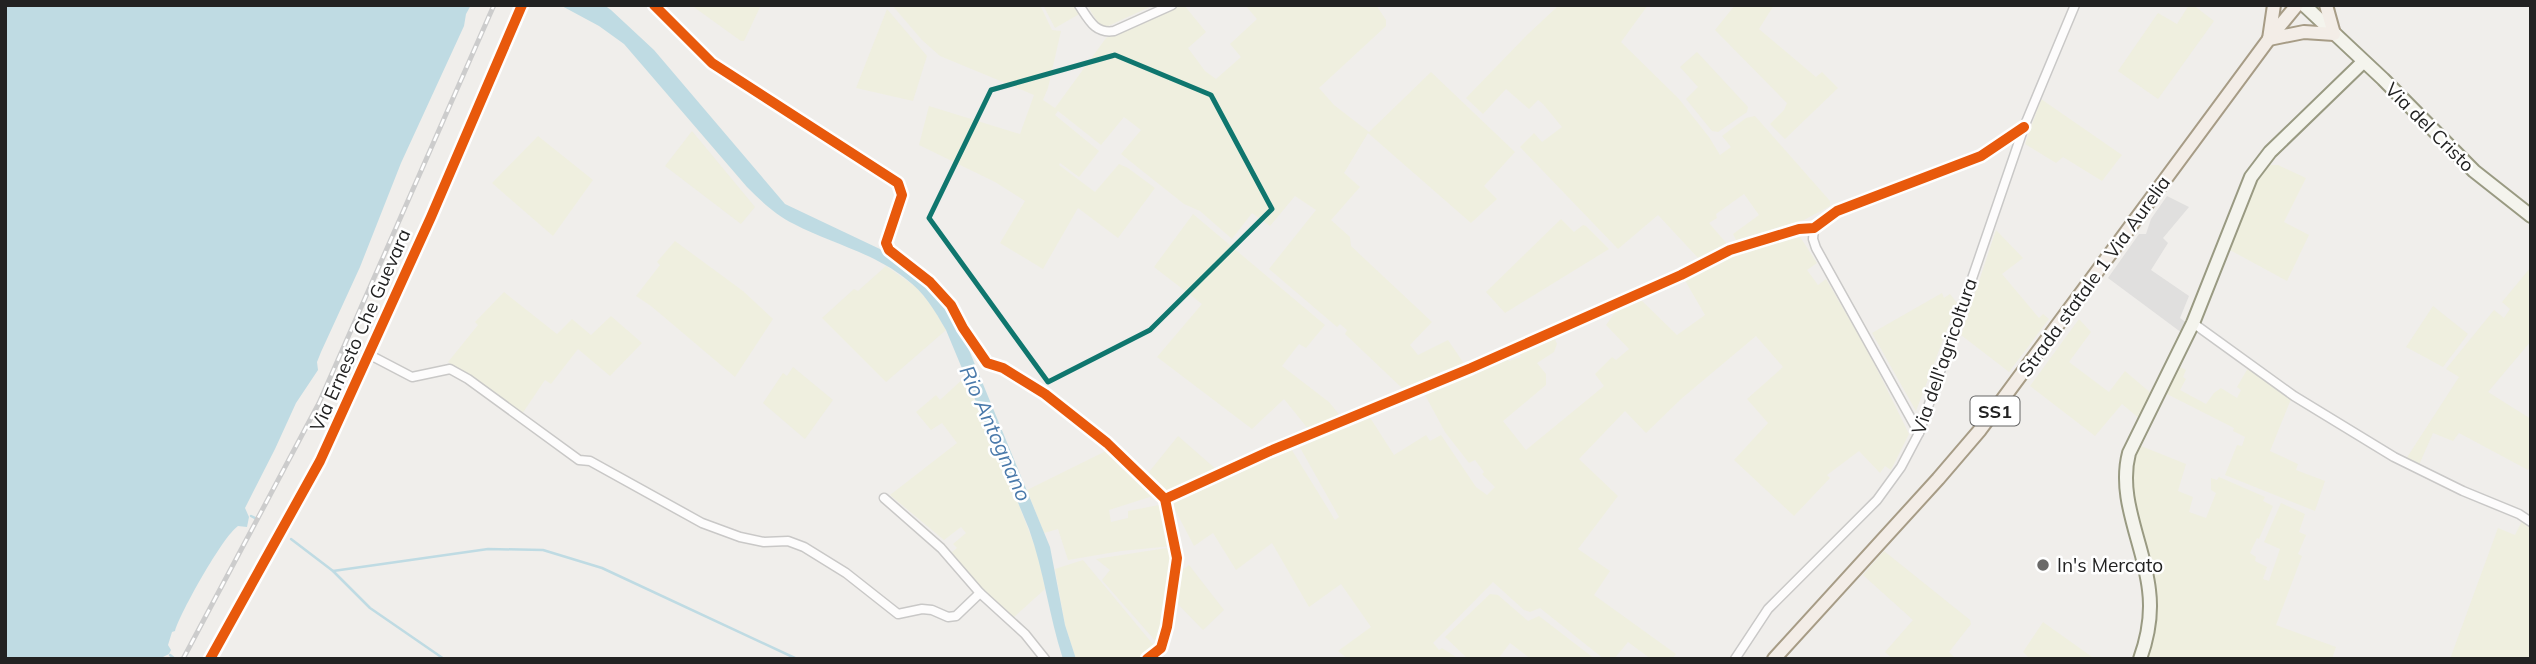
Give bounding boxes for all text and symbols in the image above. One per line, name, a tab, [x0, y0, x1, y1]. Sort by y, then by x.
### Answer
street label: Via del Cristo	[2380, 77, 2480, 177]
street label: Strada statale 1 Via Aurelia	[2013, 171, 2175, 381]
street label: Via Ernesto Che Guevara	[304, 225, 416, 435]
street label: Via dell'agricoltura	[1906, 275, 1982, 437]
water label: Rio Antognano	[954, 361, 1038, 505]
road number: SS1	[1970, 396, 2020, 426]
place label: In's Mercato	[2057, 553, 2163, 577]
marker: In's Mercato	[2035, 557, 2051, 573]

